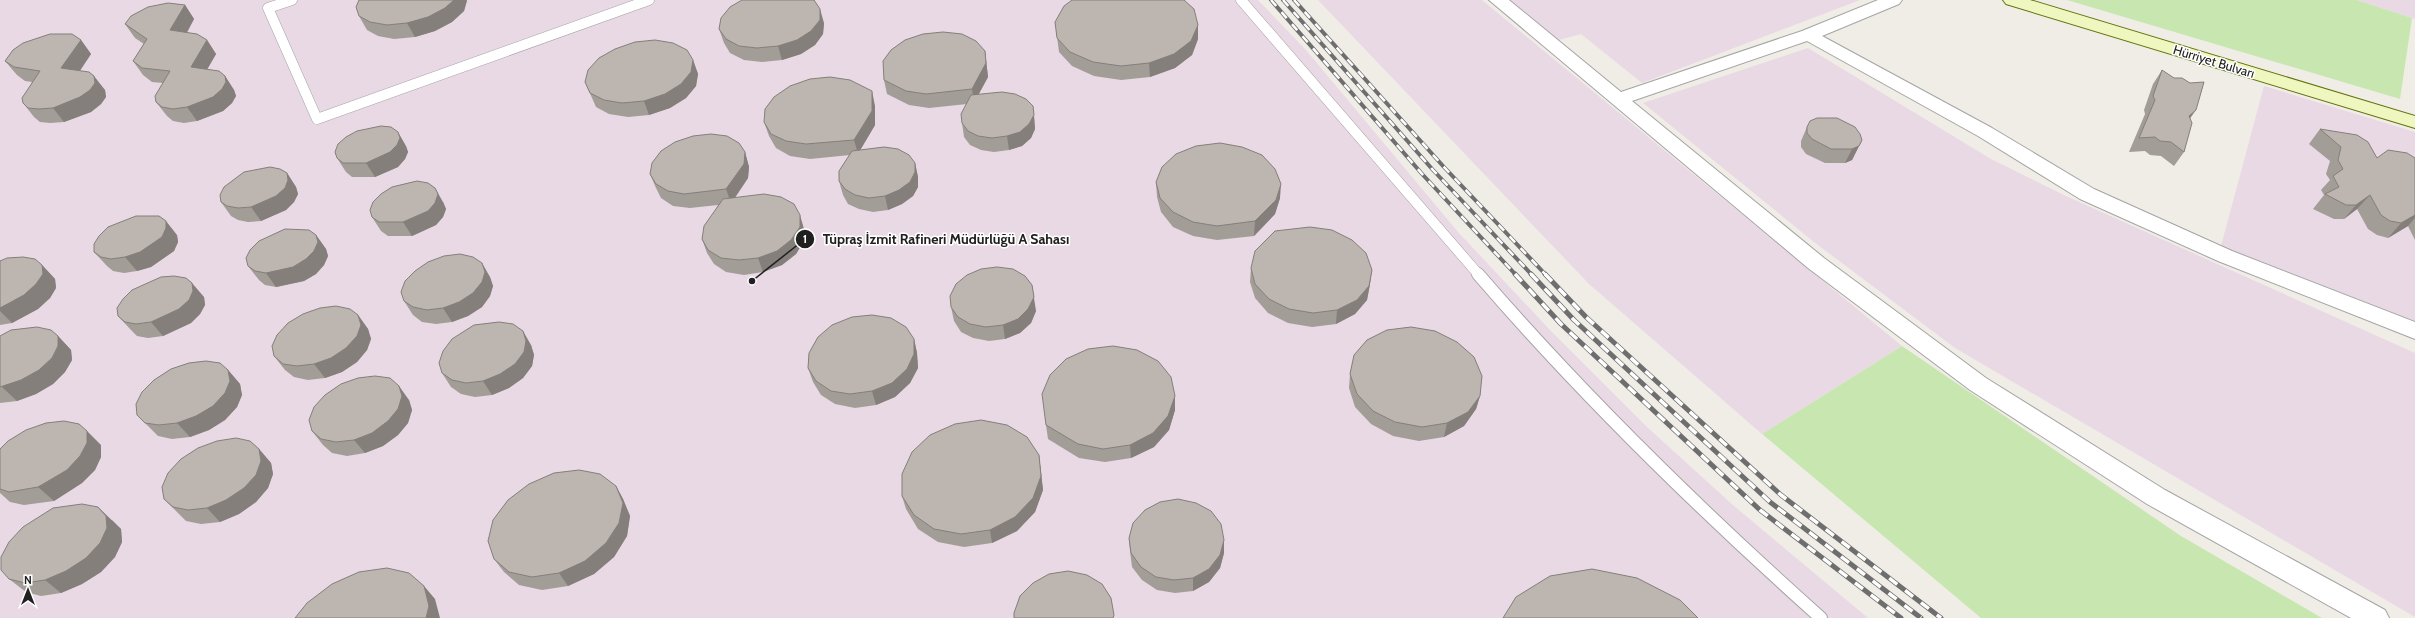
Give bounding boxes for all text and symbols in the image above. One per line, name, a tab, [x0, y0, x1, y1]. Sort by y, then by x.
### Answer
street label: Hürriyet Bulvarı	[2171, 41, 2257, 81]
callout: Tüpraş İzmit Rafineri Müdürlüğü A Sahası	[795, 226, 1077, 252]
text: Tüpraş İzmit Rafineri Müdürlüğü A Sahası	[823, 230, 1069, 248]
text: 1	[803, 231, 807, 246]
north arrow	[8, 570, 48, 610]
text: N	[24, 573, 32, 587]

